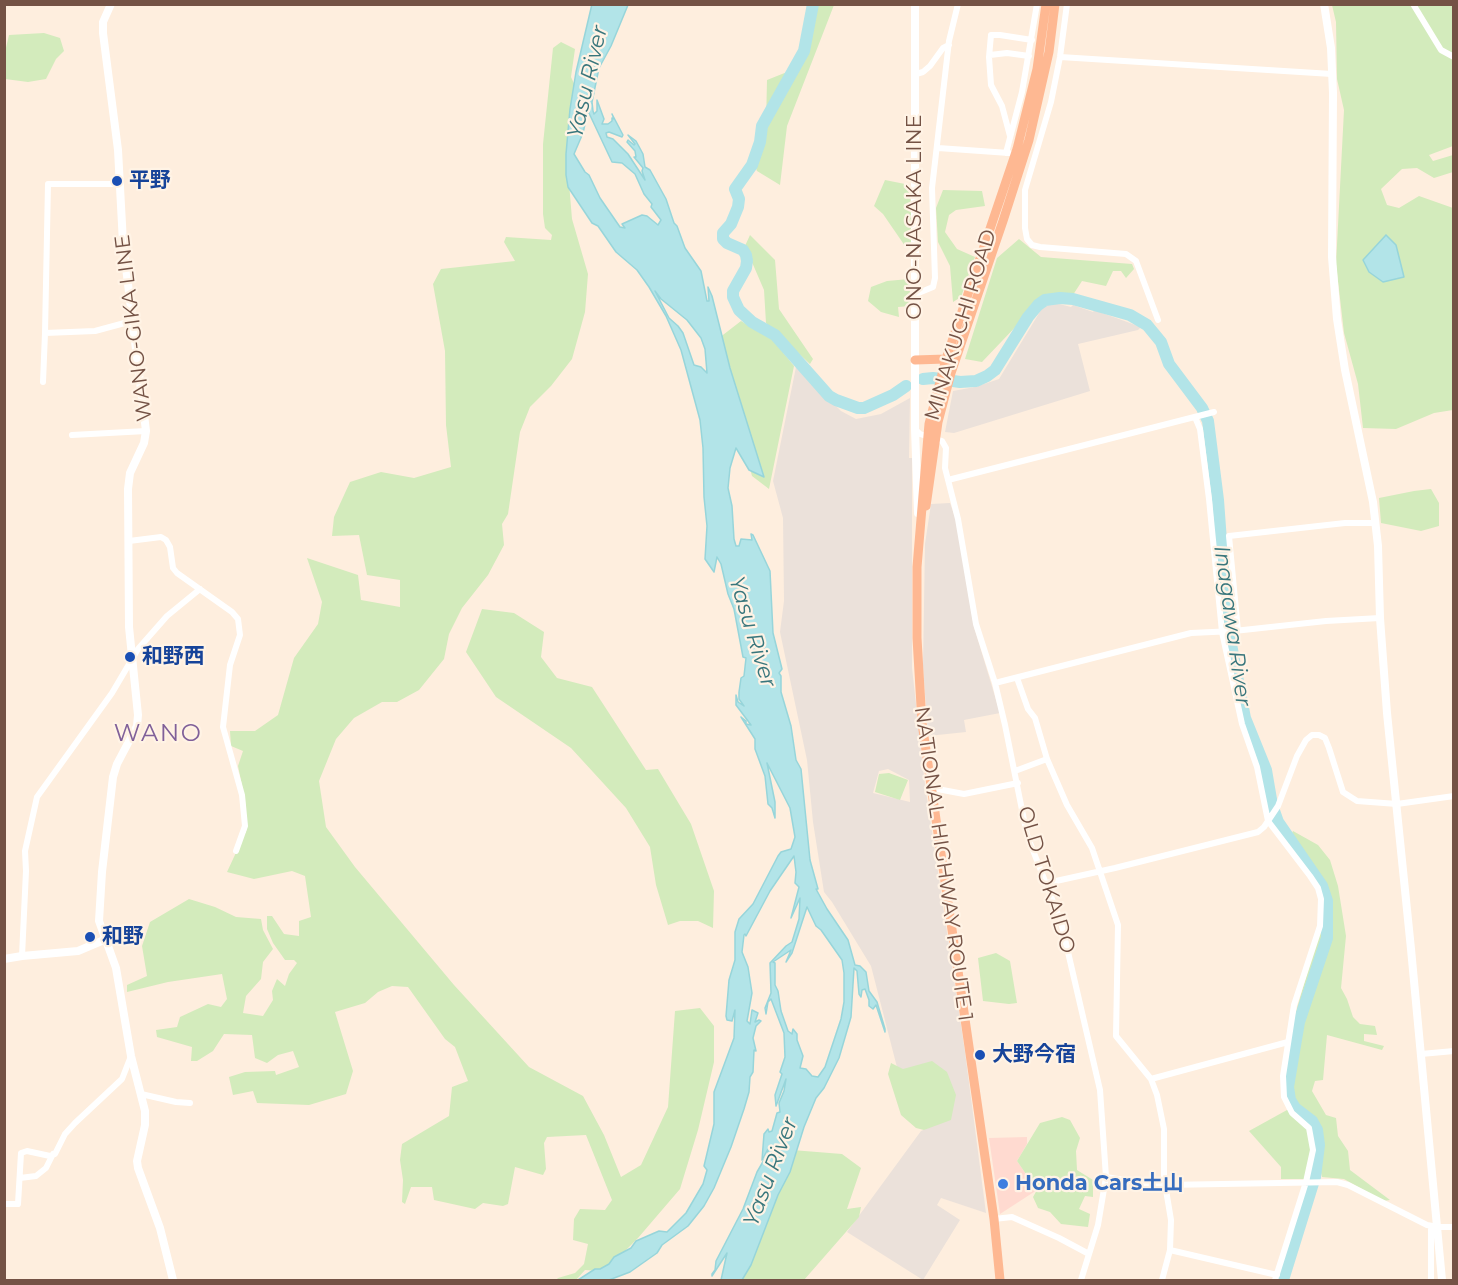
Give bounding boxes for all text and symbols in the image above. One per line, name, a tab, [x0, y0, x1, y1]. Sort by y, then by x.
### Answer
water label: Yasu River	[562, 23, 614, 141]
street label: ONO-NASAKA LINE	[902, 114, 928, 320]
place label: 平野	[129, 168, 171, 194]
marker: 平野	[110, 174, 124, 188]
street label: MINAKUCHI ROAD	[920, 226, 1002, 424]
street label: WANO-GIKA LINE	[110, 233, 158, 423]
water label: Inagawa River	[1208, 544, 1256, 708]
water label: Yasu River	[723, 573, 781, 691]
place label: 和野西	[142, 644, 205, 670]
marker: 和野西	[123, 650, 137, 664]
street label: NATIONAL HIGHWAY ROUTE 1	[908, 705, 978, 1023]
district label: WANO	[114, 720, 202, 748]
street label: OLD TOKAIDO	[1012, 803, 1080, 957]
place label: 和野	[102, 924, 144, 950]
marker: 和野	[83, 930, 97, 944]
place label: 大野今宿	[992, 1042, 1076, 1068]
marker: 大野今宿	[973, 1048, 987, 1062]
water label: Yasu River	[738, 1114, 804, 1230]
place label: Honda Cars土山	[1015, 1171, 1184, 1197]
marker: Honda Cars土山	[996, 1177, 1010, 1191]

